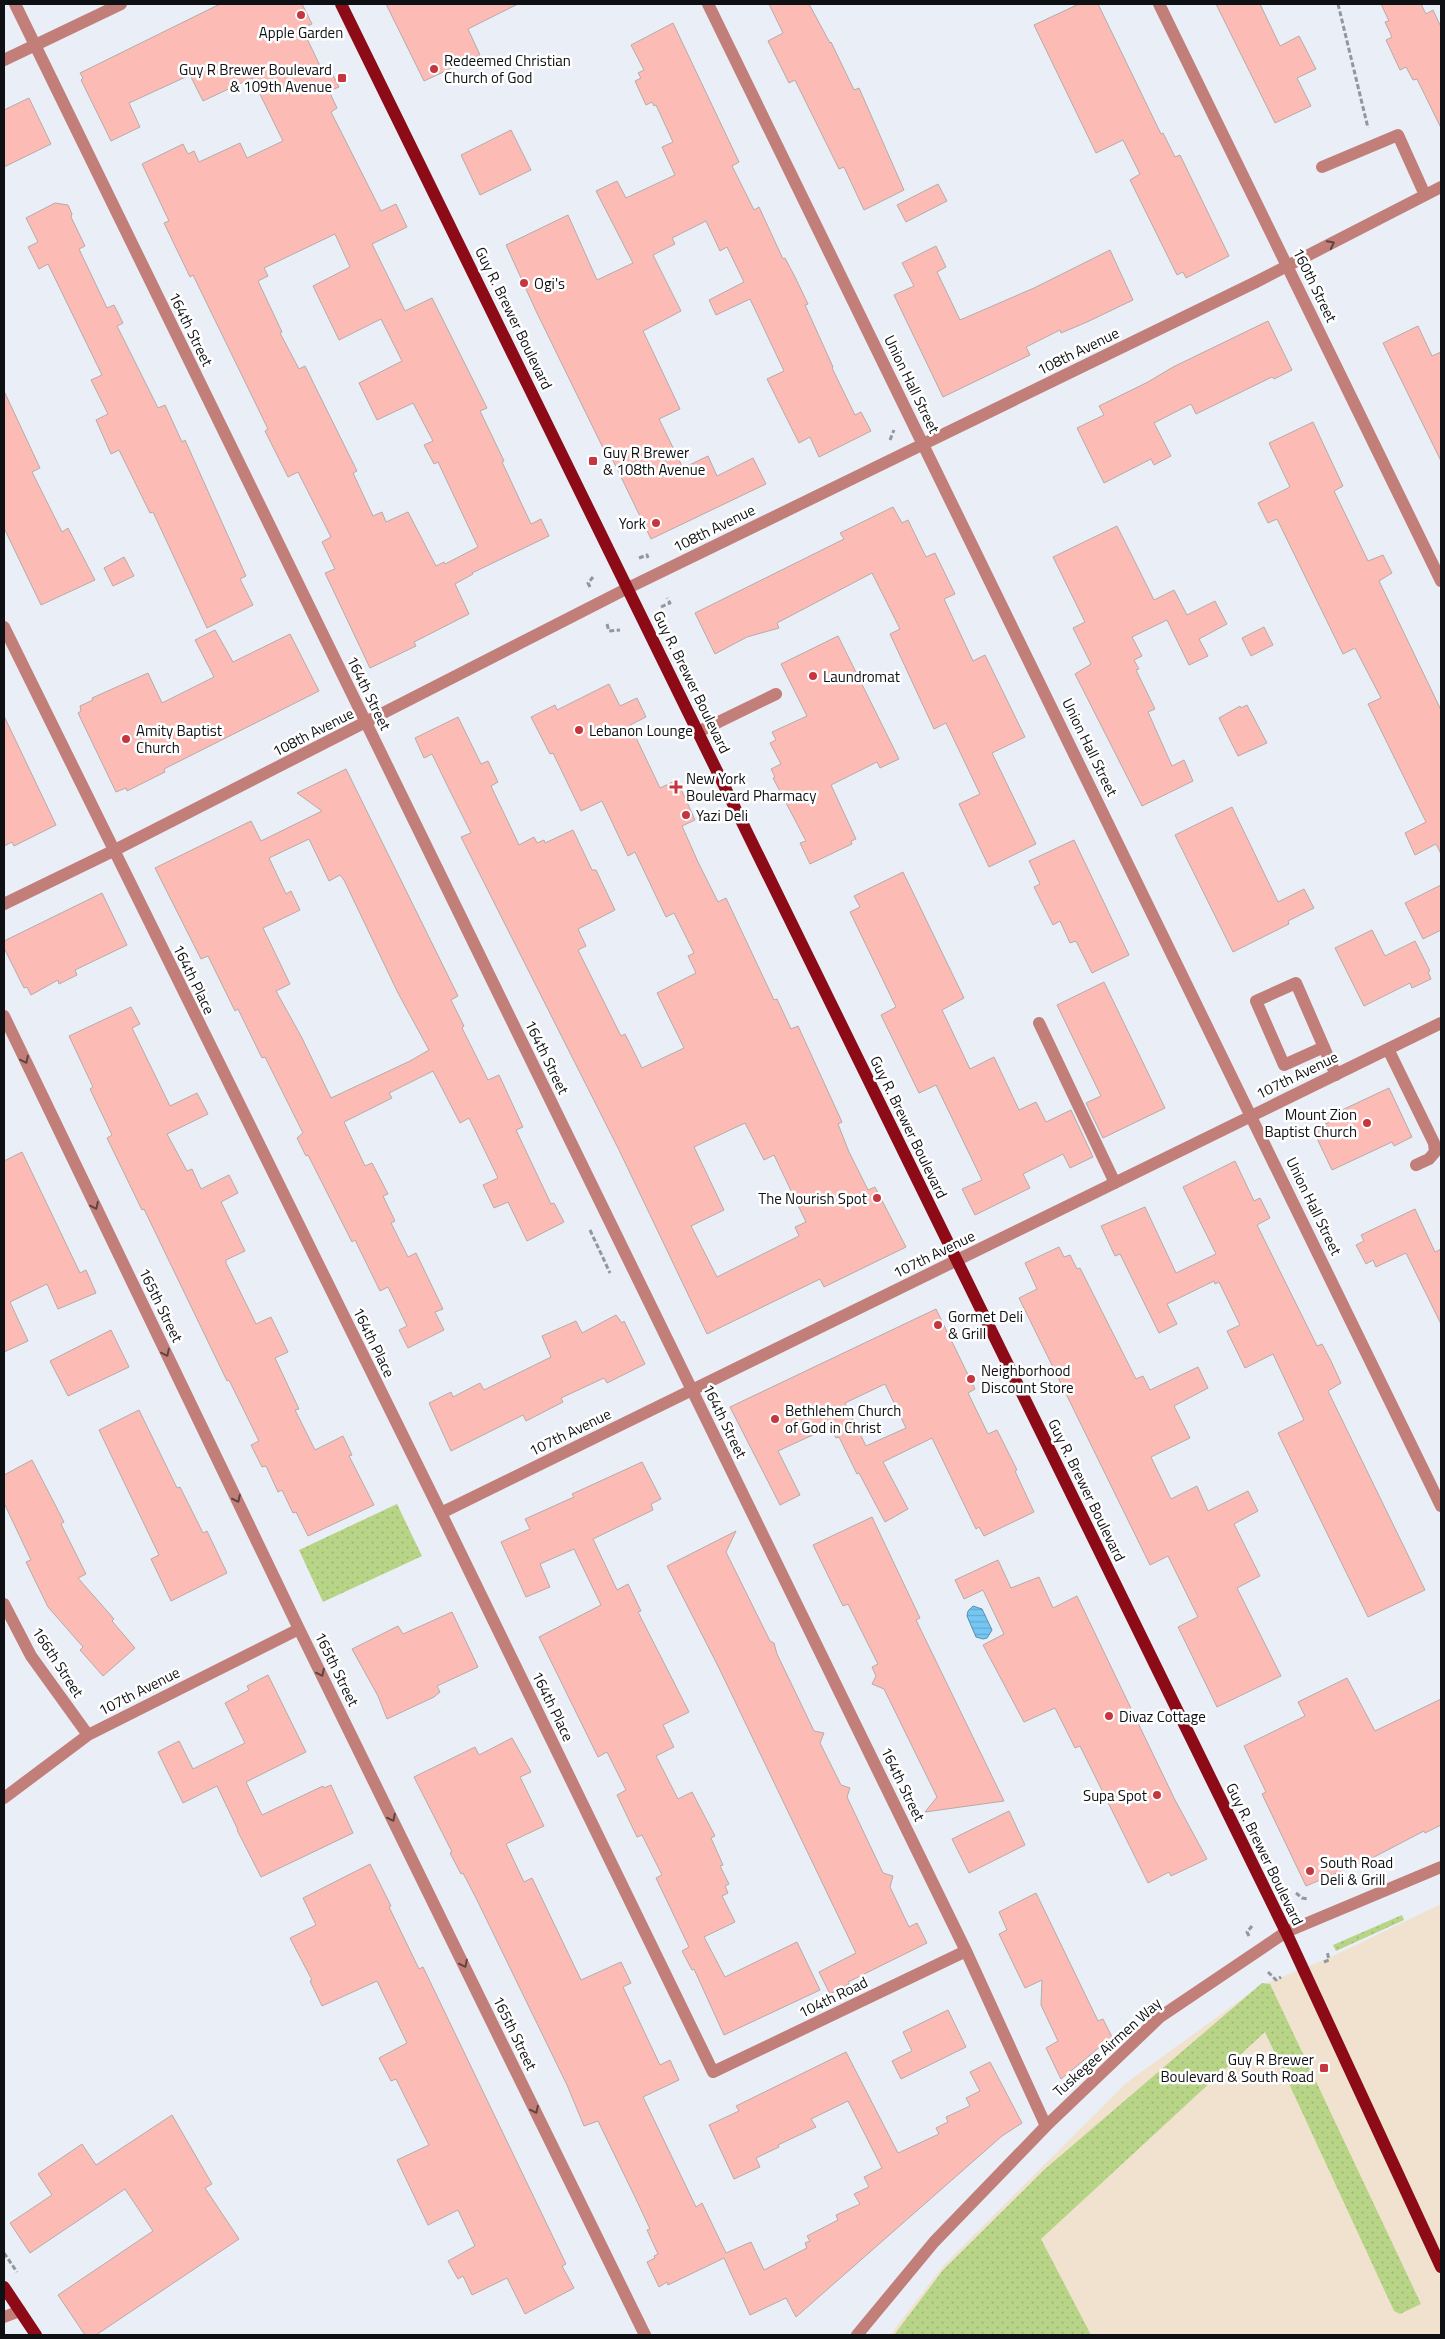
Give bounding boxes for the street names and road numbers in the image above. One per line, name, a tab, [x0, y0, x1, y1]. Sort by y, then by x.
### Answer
street label: Guy R. Brewer Boulevard	[469, 243, 559, 393]
street label: 160th Street	[1287, 244, 1343, 327]
street label: 164th Street	[163, 288, 219, 371]
street label: 108th Avenue	[1033, 321, 1123, 381]
street label: Union Hall Street	[878, 331, 946, 438]
street label: 108th Avenue	[669, 498, 759, 558]
street label: Guy R. Brewer Boulevard	[647, 607, 737, 757]
street label: 164th Street	[341, 652, 397, 735]
street label: Union Hall Street	[1056, 694, 1124, 801]
street label: 108th Avenue	[268, 702, 358, 762]
street label: 164th Place	[167, 940, 221, 1018]
street label: 164th Street	[519, 1016, 575, 1099]
street label: 107th Avenue	[1252, 1045, 1342, 1105]
street label: Guy R. Brewer Boulevard	[864, 1052, 954, 1202]
street label: Union Hall Street	[1280, 1153, 1348, 1260]
street label: 107th Avenue	[889, 1224, 979, 1284]
street label: 165th Street	[133, 1264, 189, 1347]
street label: 164th Place	[347, 1303, 401, 1381]
street label: 164th Street	[697, 1380, 753, 1463]
street label: 107th Avenue	[525, 1402, 615, 1462]
street label: Guy R. Brewer Boulevard	[1042, 1415, 1132, 1565]
street label: 166th Street	[26, 1622, 90, 1703]
street label: 165th Street	[309, 1628, 365, 1711]
street label: 107th Avenue	[94, 1661, 184, 1721]
street label: 164th Place	[526, 1667, 580, 1745]
street label: 164th Street	[875, 1743, 931, 1826]
street label: Guy R. Brewer Boulevard	[1220, 1779, 1310, 1929]
street label: 104th Road	[795, 1970, 871, 2024]
street label: 165th Street	[487, 1992, 543, 2075]
street label: Tuskegee Airmen Way	[1048, 1992, 1166, 2102]

